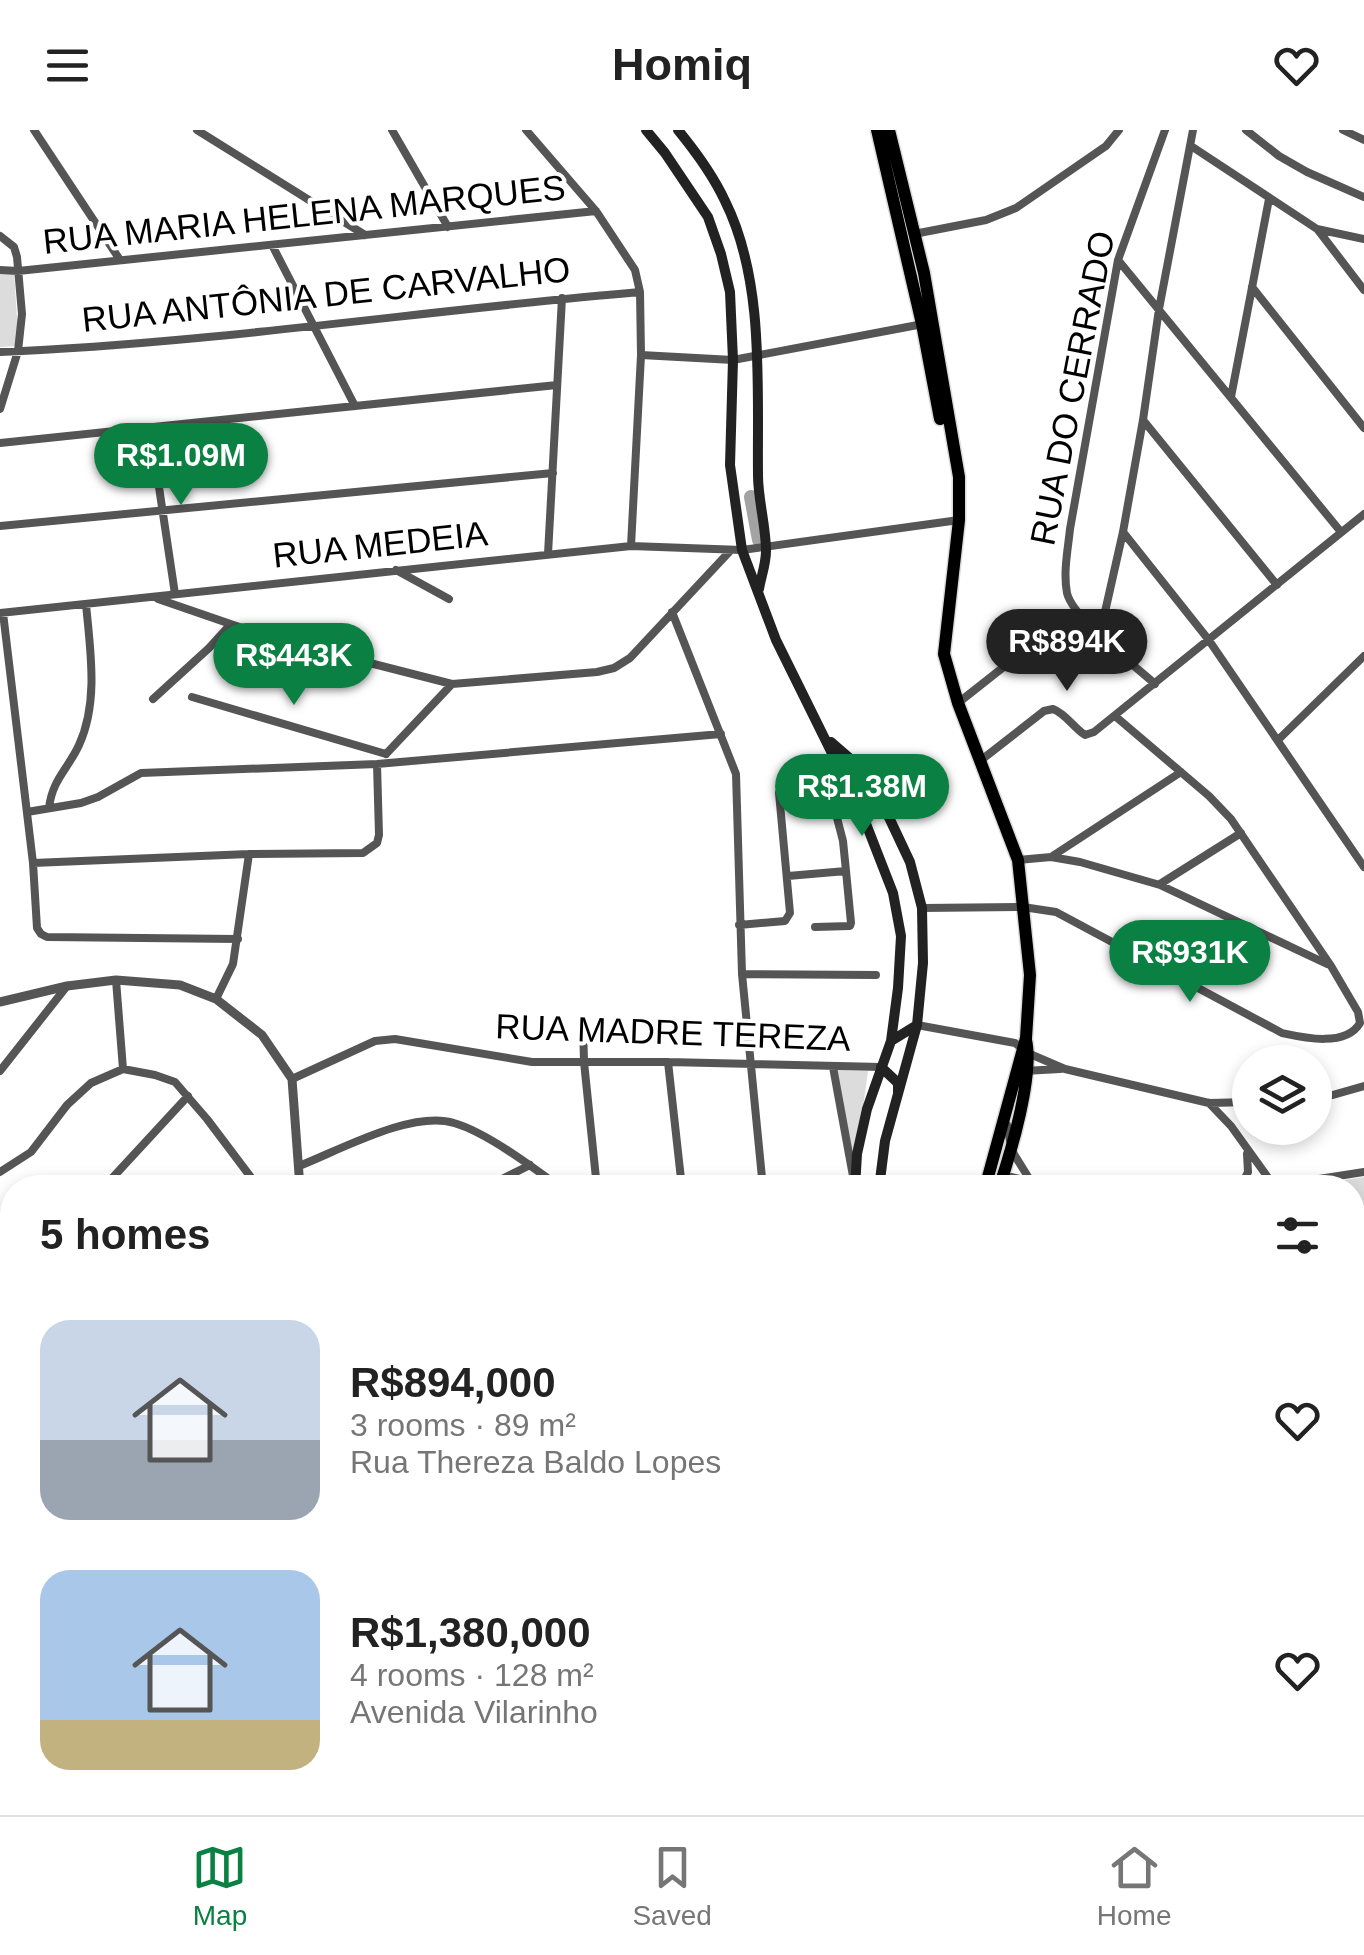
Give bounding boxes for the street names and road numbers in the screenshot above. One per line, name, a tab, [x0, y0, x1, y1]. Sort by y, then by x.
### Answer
street label: RUA MARIA HELENA MARQUES	[41, 167, 567, 261]
street label: RUA DO CERRADO	[1022, 228, 1122, 548]
street label: RUA ANTÔNIA DE CARVALHO	[80, 249, 572, 339]
street label: RUA MEDEIA	[271, 513, 490, 575]
street label: RUA MADRE TEREZA	[495, 1006, 852, 1058]

